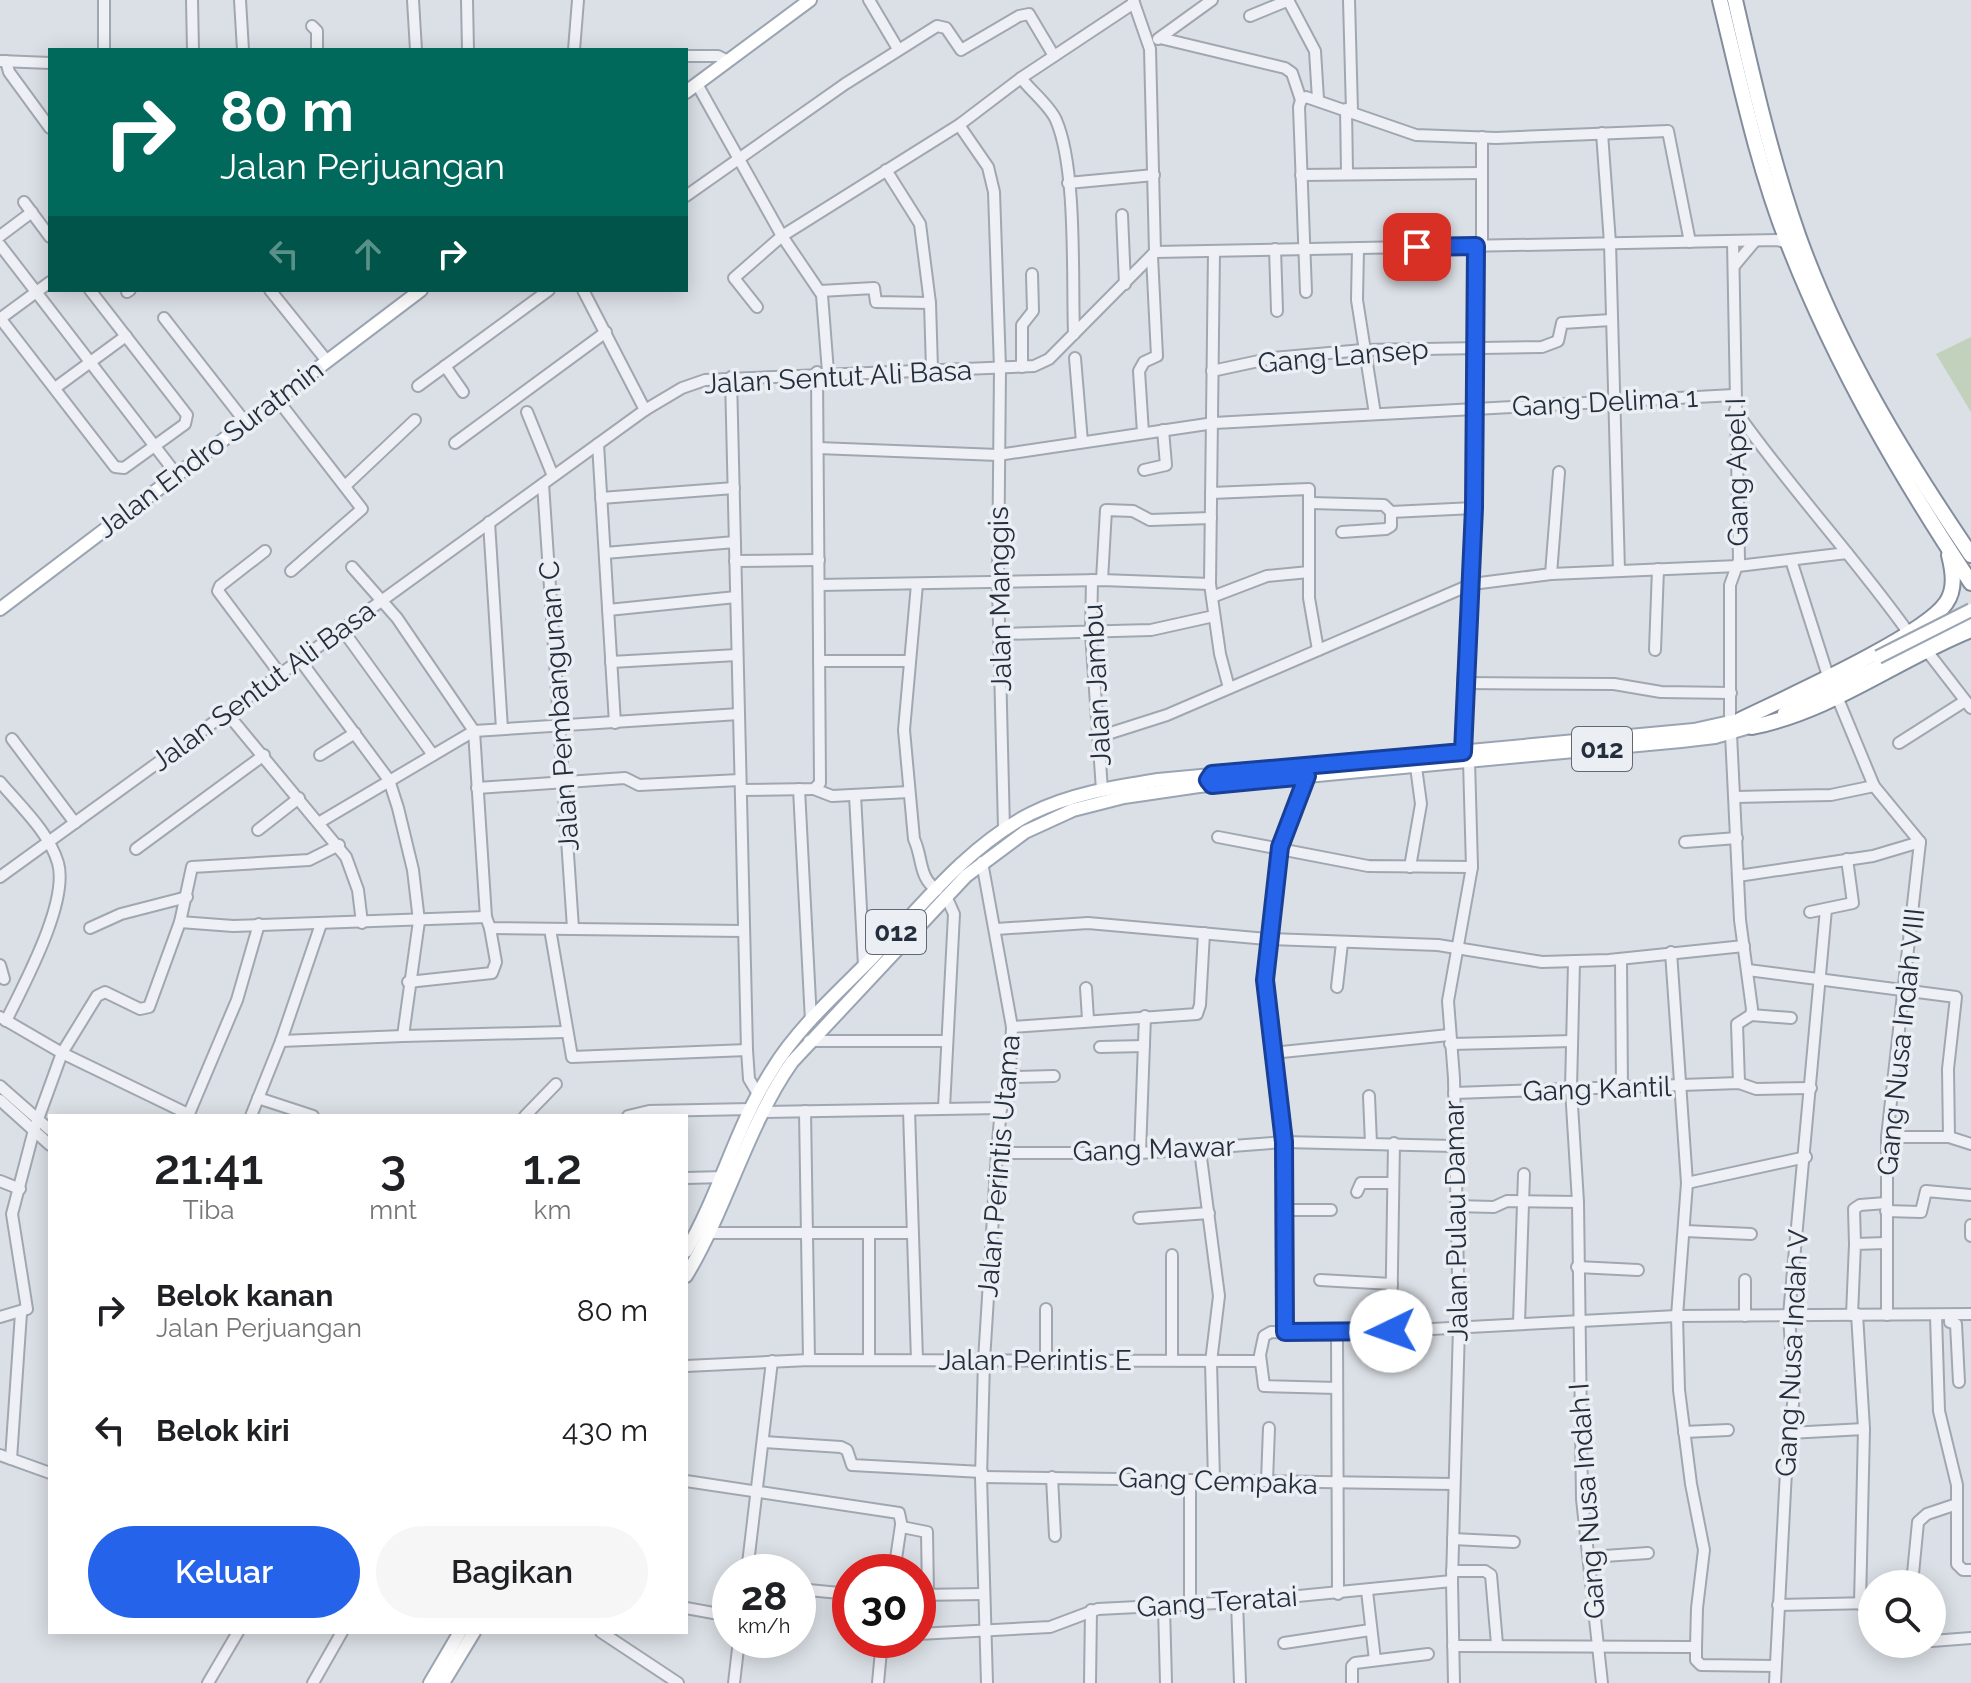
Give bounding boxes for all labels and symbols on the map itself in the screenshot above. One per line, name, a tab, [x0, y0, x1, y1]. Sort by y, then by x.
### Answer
pin	[1383, 213, 1451, 281]
street label: Gang Lansep	[1256, 332, 1430, 380]
street label: Jalan Endro Suratmin	[90, 353, 330, 545]
street label: Jalan Sentut Ali Basa	[703, 353, 973, 401]
street label: Gang Delima 1	[1511, 381, 1699, 423]
street label: Gang Apel I	[1719, 397, 1755, 547]
street label: Jalan Manggis	[982, 506, 1018, 692]
street label: Jalan Pembangunan C	[532, 560, 586, 852]
street label: Jalan Sentut Ali Basa	[145, 594, 381, 778]
street label: Jalan Jambu	[1076, 603, 1118, 767]
road number: 012	[1572, 727, 1632, 771]
street label: Gang Nusa Indah VIII	[1871, 907, 1931, 1177]
road number: 012	[866, 910, 926, 954]
street label: Jalan Perintis Utama	[971, 1033, 1027, 1299]
street label: Gang Kantil	[1522, 1070, 1672, 1108]
street label: Jalan Pulau Damar	[1437, 1100, 1475, 1342]
street label: Gang Mawar	[1072, 1130, 1236, 1168]
street label: Gang Nusa Indah V	[1769, 1228, 1815, 1478]
position arrow	[1349, 1289, 1433, 1373]
street label: Jalan Perintis E	[938, 1344, 1132, 1377]
street label: Gang Nusa Indah I	[1562, 1382, 1612, 1620]
street label: Gang Cempaka	[1117, 1461, 1319, 1501]
speed limit sign: 30	[832, 1554, 936, 1658]
street label: Gang Teratai	[1135, 1580, 1299, 1624]

